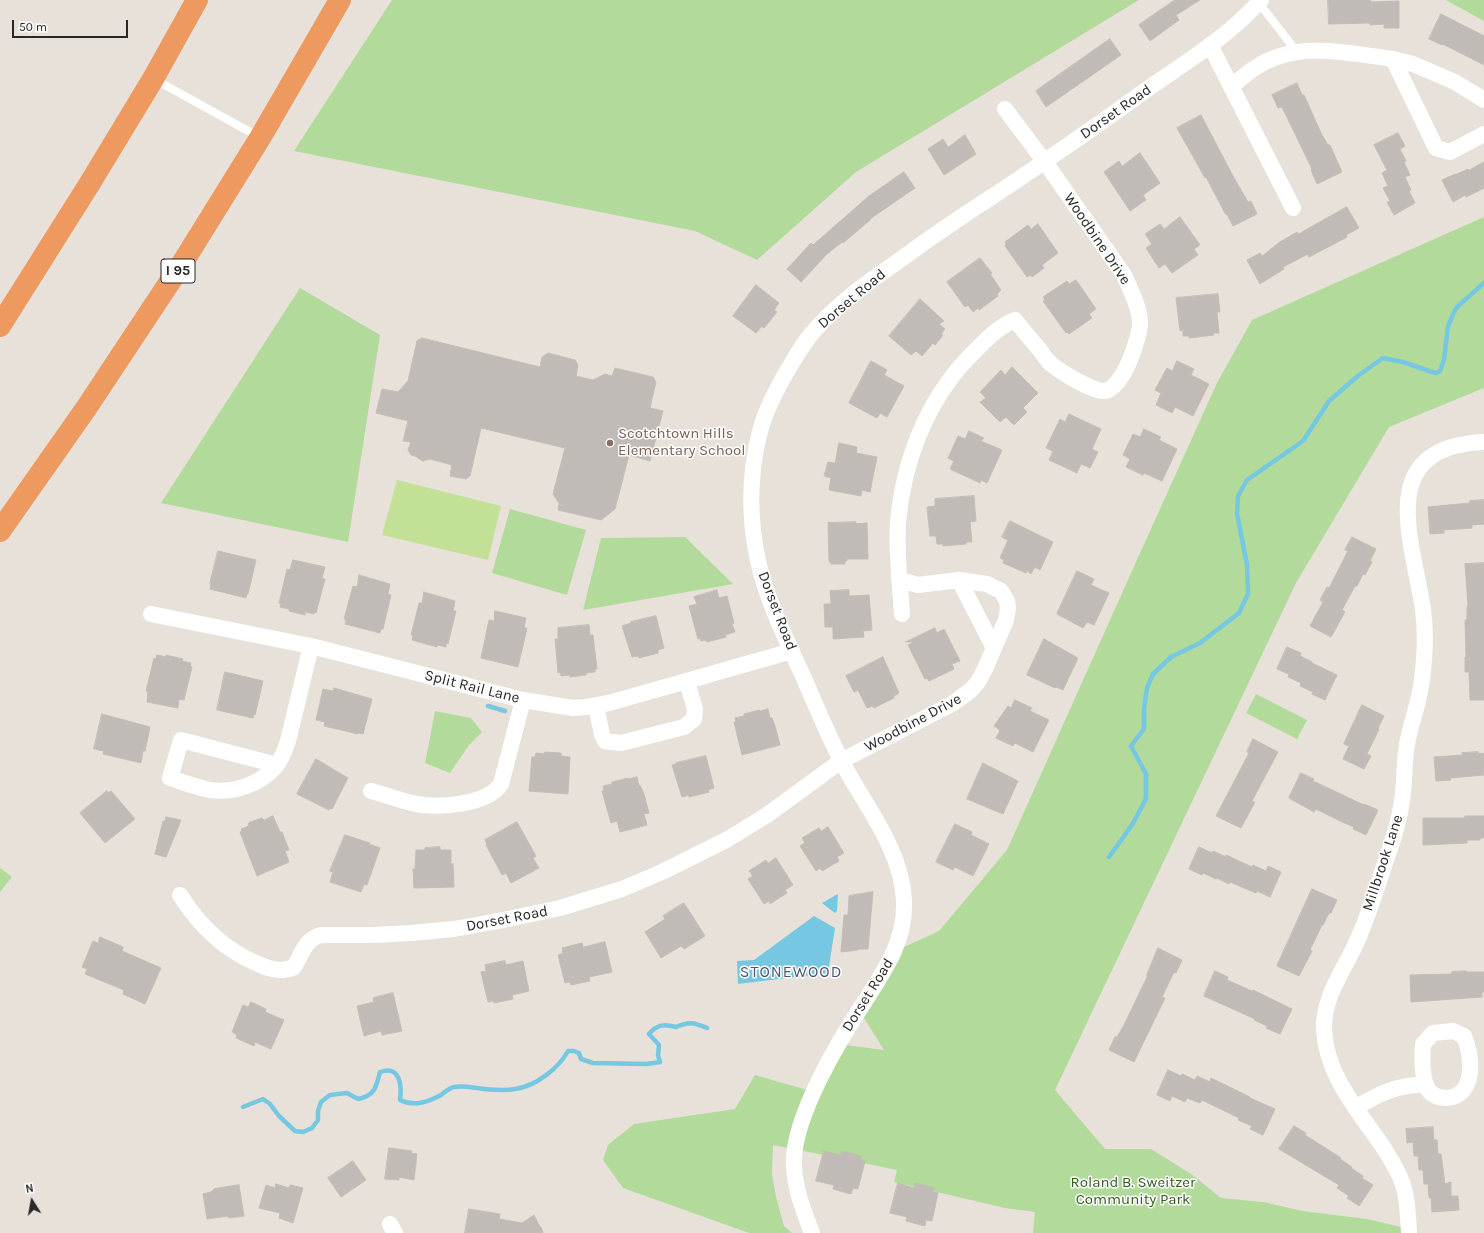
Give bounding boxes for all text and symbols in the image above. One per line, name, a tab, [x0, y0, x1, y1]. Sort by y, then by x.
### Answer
scale bar	[14, 12, 130, 38]
text: 50 m	[19, 20, 47, 34]
street label: Dorset Road	[1077, 81, 1155, 143]
street label: Woodbine Drive	[1060, 190, 1134, 288]
road number: I 95	[161, 259, 195, 283]
street label: Dorset Road	[814, 265, 890, 333]
place label: Scotchtown Hills Elementary School	[618, 425, 745, 460]
marker: Scotchtown Hills Elementary School	[605, 438, 615, 448]
street label: Dorset Road	[754, 569, 800, 653]
street label: Split Rail Lane	[423, 666, 521, 708]
street label: Woodbine Drive	[862, 690, 964, 756]
street label: Millbrook Lane	[1359, 813, 1407, 913]
street label: Dorset Road	[465, 902, 549, 936]
street label: Dorset Road	[838, 955, 898, 1035]
district label: STONEWOOD	[740, 962, 842, 982]
park label: Roland B. Sweitzer Community Park	[1071, 1174, 1195, 1209]
north arrow	[12, 1181, 52, 1221]
text: N	[24, 1182, 35, 1196]

